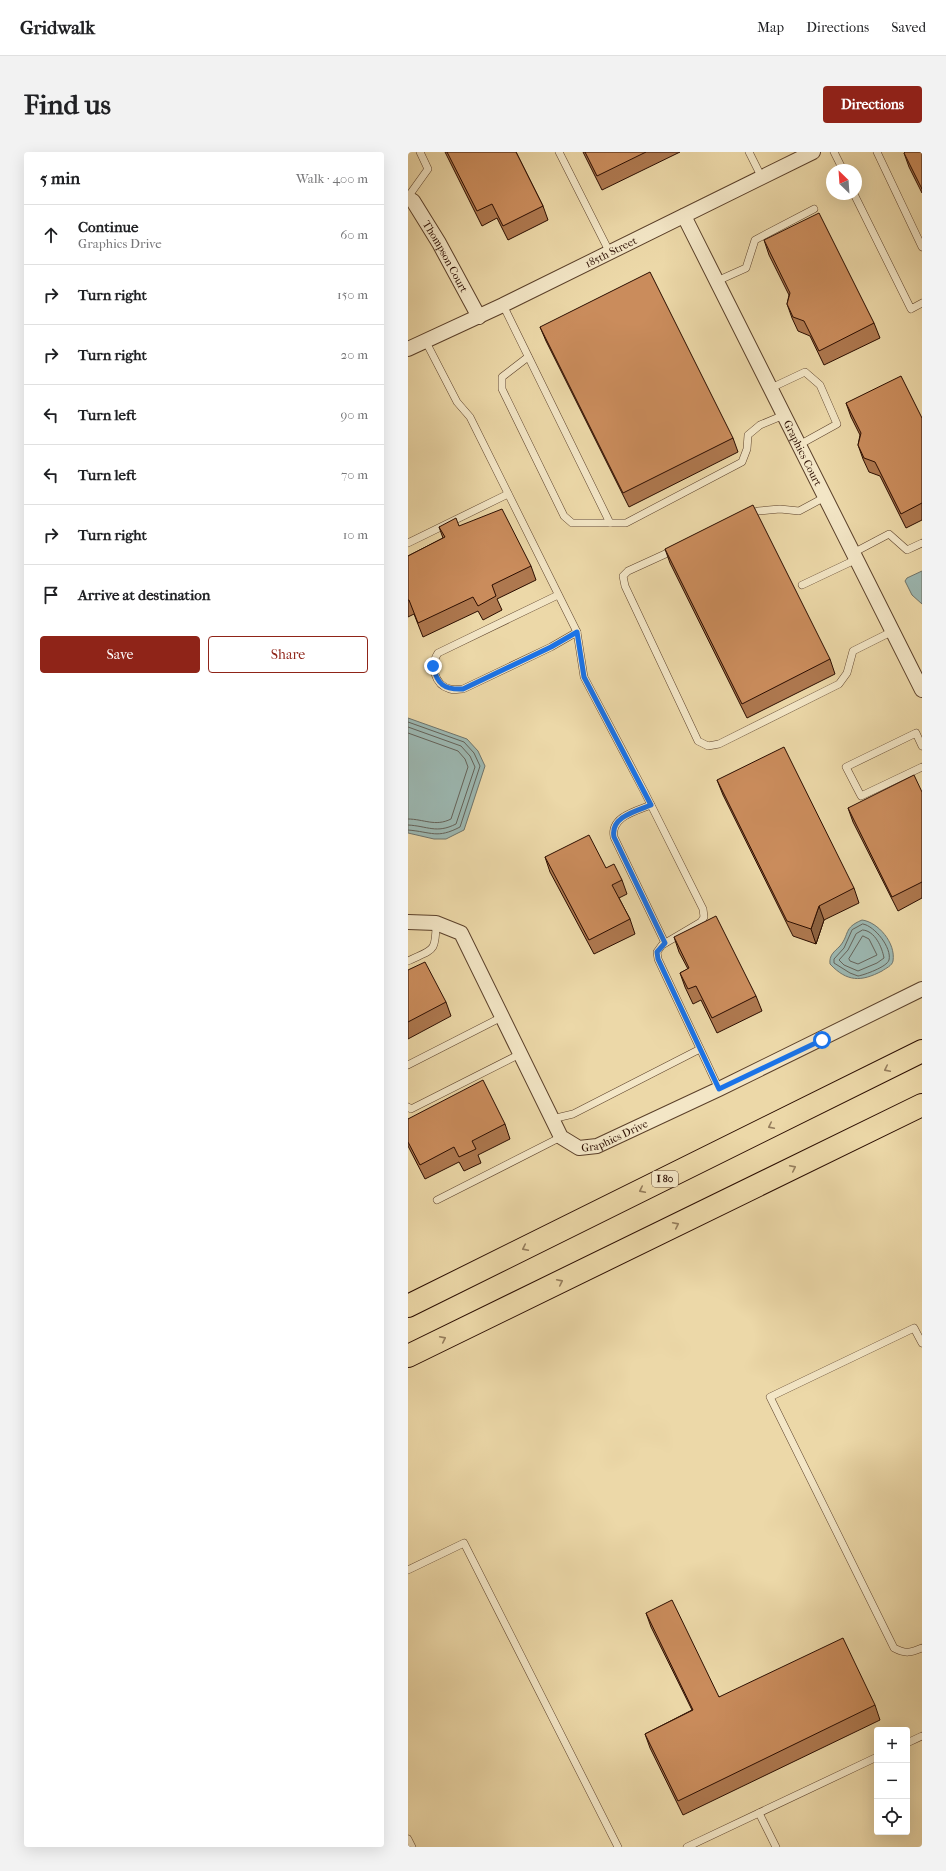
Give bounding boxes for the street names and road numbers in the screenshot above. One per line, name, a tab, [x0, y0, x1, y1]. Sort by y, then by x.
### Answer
street label: Thompson Court	[420, 218, 471, 295]
street label: 185th Street	[583, 234, 639, 270]
street label: Graphics Court	[781, 418, 825, 488]
street label: Graphics Drive	[581, 1117, 650, 1154]
road number: I 80	[652, 1171, 678, 1187]

